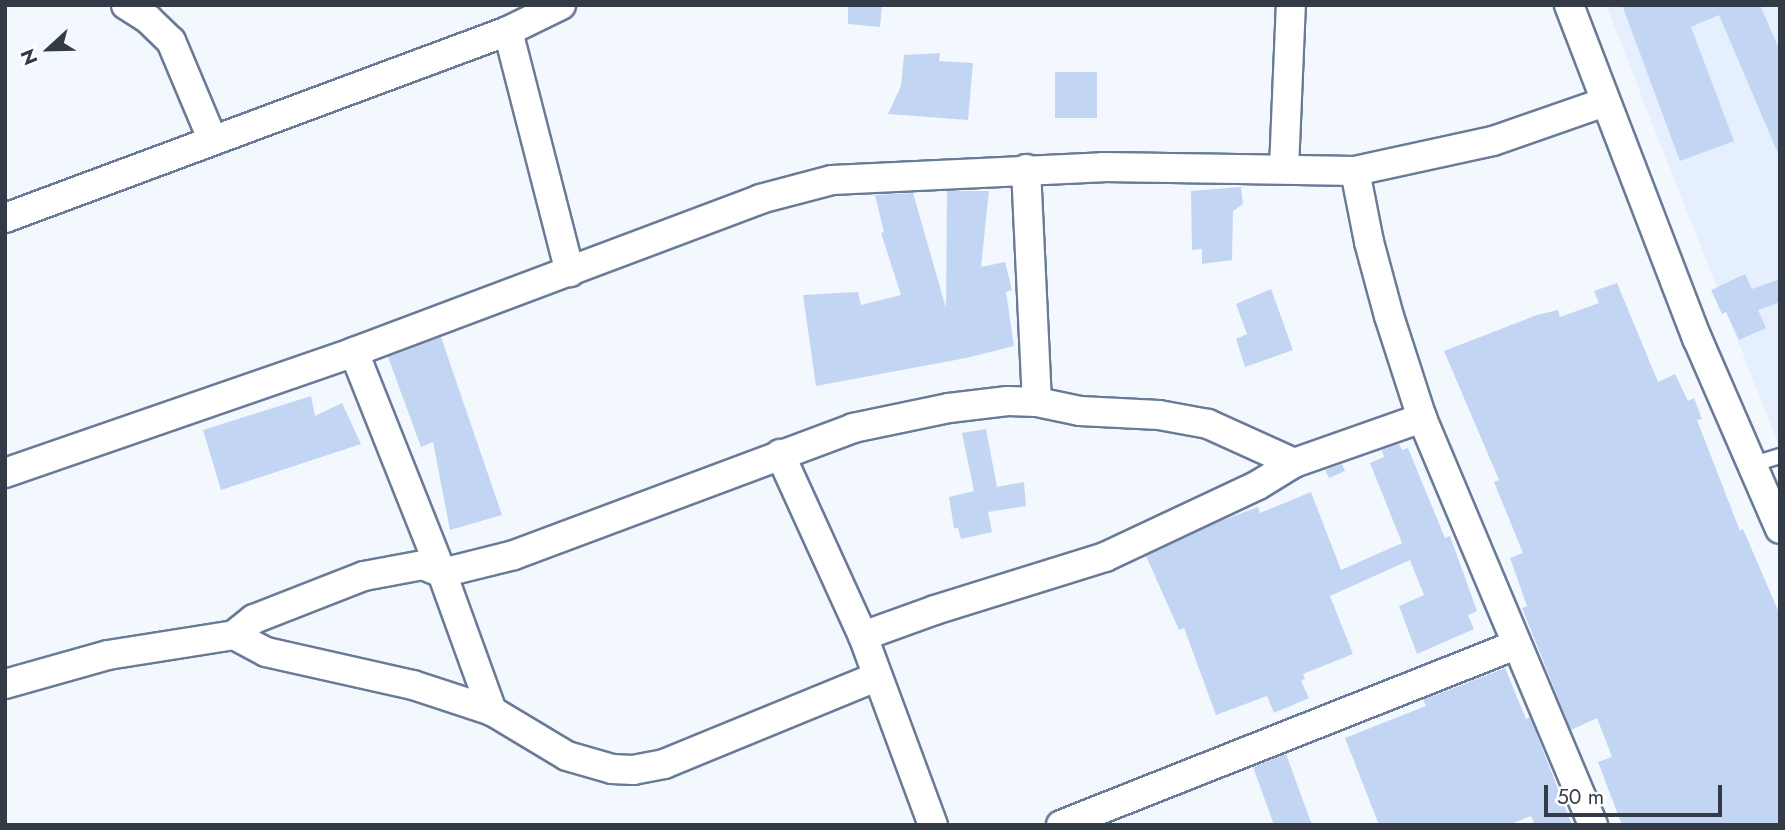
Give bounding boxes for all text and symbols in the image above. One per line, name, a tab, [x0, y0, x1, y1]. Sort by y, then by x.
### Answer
north arrow	[14, 14, 84, 84]
text: N	[14, 45, 44, 69]
scale bar	[1547, 770, 1726, 814]
text: 50 m	[1557, 782, 1604, 812]

